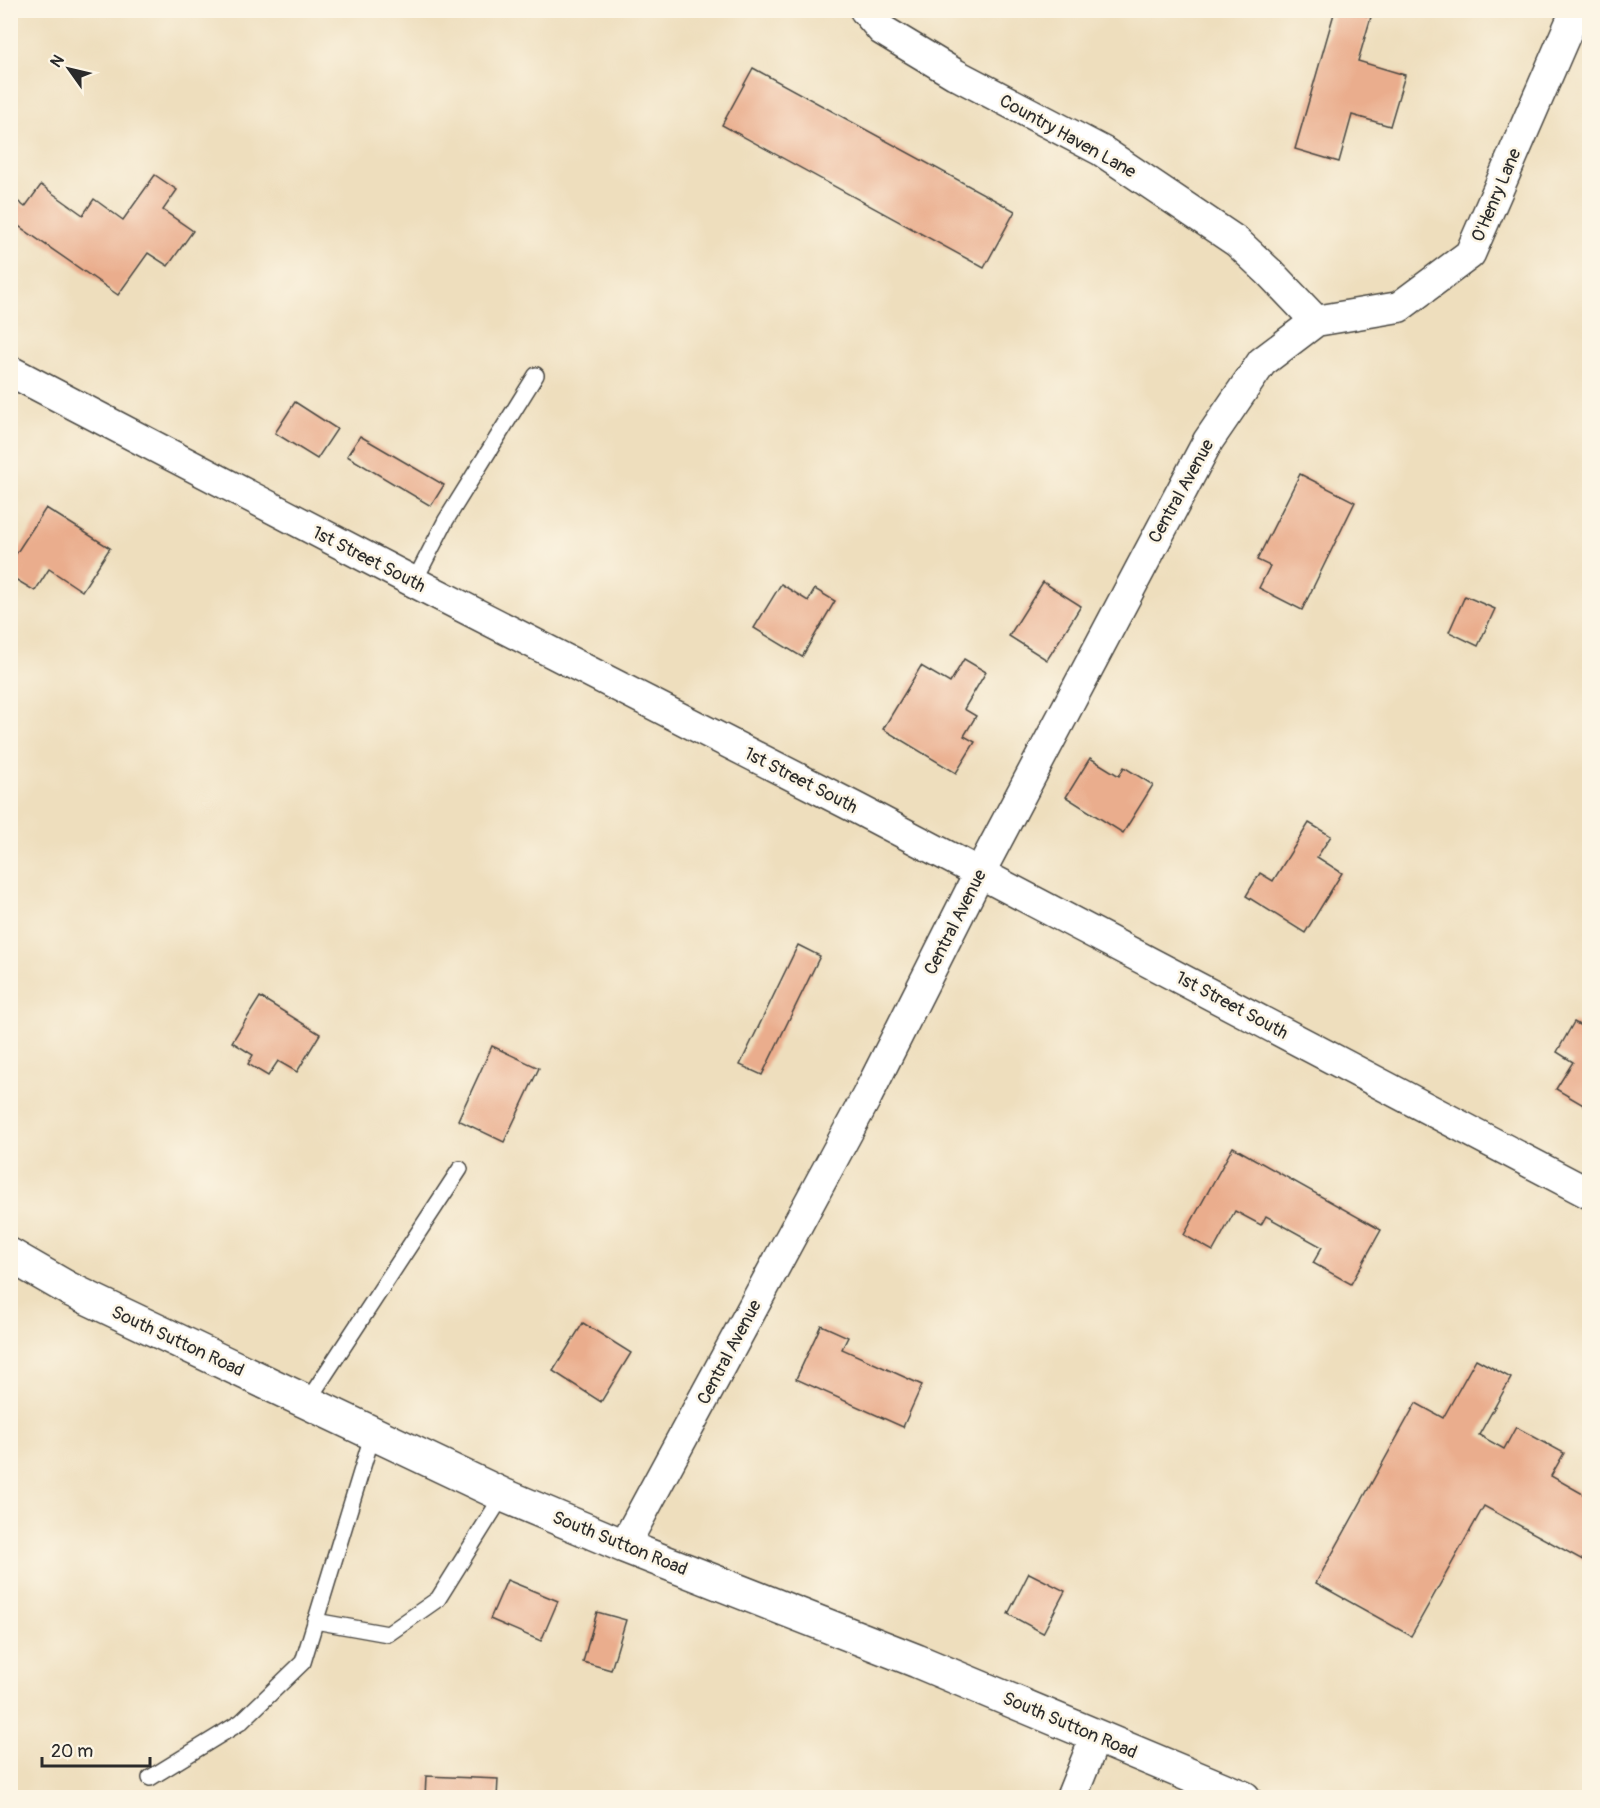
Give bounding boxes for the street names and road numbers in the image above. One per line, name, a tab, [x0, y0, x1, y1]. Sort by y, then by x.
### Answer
street label: Country Haven Lane	[995, 89, 1140, 184]
street label: O'Henry Lane	[1466, 145, 1527, 245]
street label: Central Avenue	[1143, 435, 1219, 547]
street label: 1st Street South	[308, 521, 429, 598]
street label: 1st Street South	[740, 742, 861, 819]
street label: Central Avenue	[919, 866, 992, 979]
street label: 1st Street South	[1172, 966, 1292, 1045]
street label: Central Avenue	[692, 1296, 767, 1408]
street label: South Sutton Road	[108, 1301, 248, 1382]
street label: South Sutton Road	[549, 1506, 691, 1581]
street label: South Sutton Road	[999, 1687, 1140, 1764]

